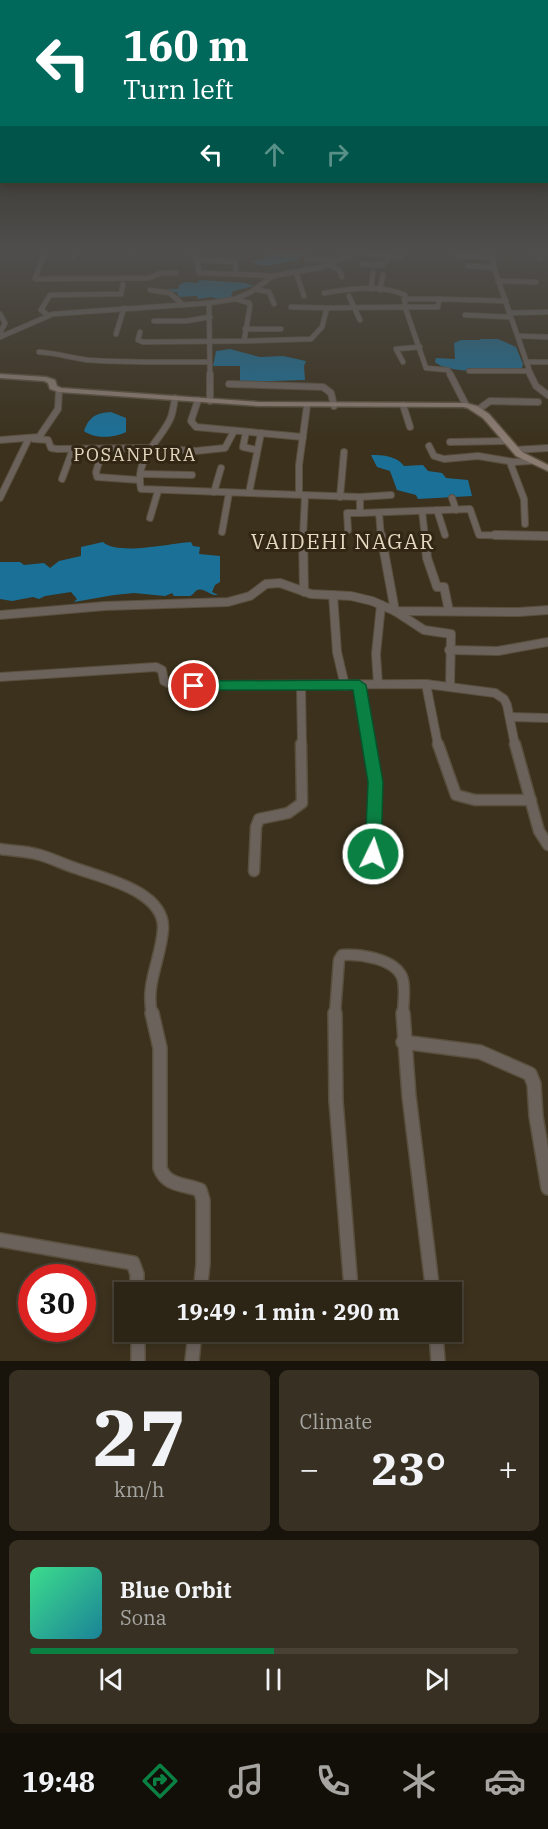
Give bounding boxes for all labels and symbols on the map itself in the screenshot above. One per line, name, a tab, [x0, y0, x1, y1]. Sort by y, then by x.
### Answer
district label: POSANPURA	[73, 443, 197, 466]
district label: VAIDEHI NAGAR	[251, 527, 435, 555]
pin	[168, 660, 219, 711]
position arrow	[341, 822, 405, 886]
speed limit sign: 30	[18, 1264, 96, 1342]

